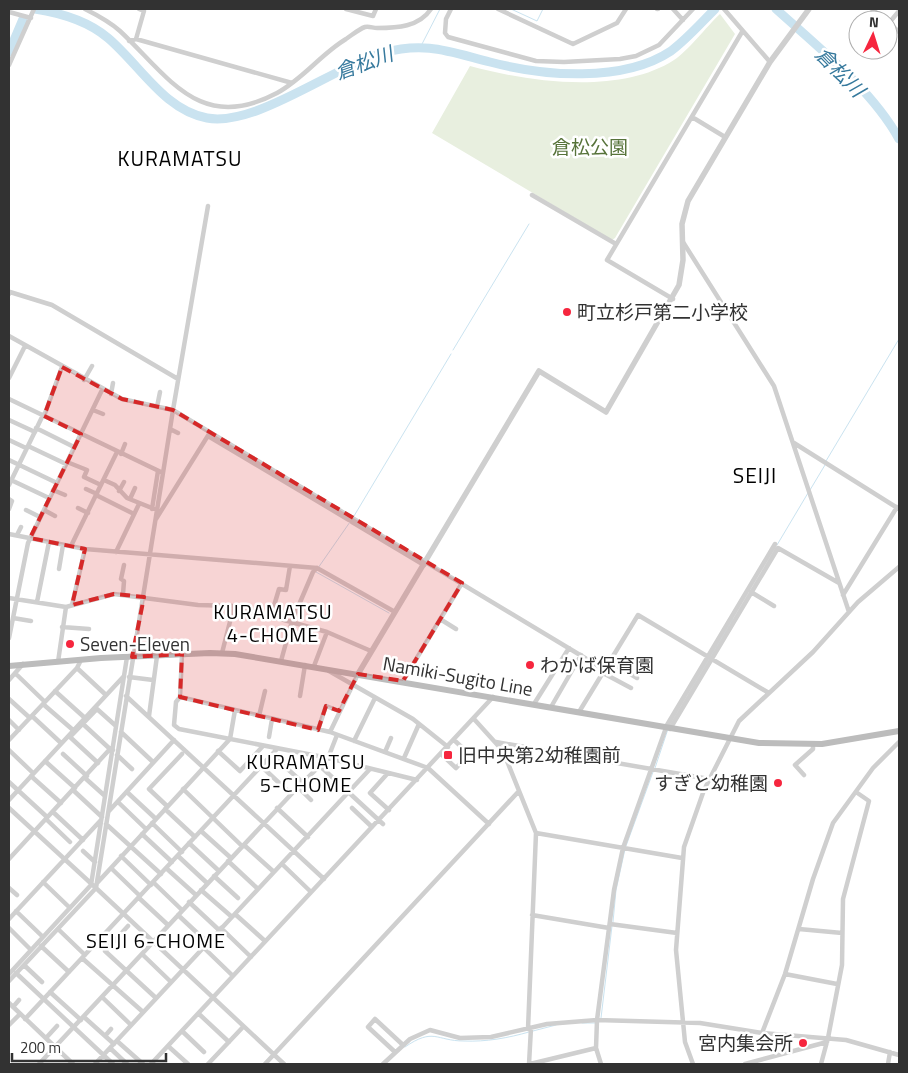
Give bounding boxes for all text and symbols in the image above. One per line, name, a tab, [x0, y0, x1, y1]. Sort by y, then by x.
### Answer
north arrow	[848, 10, 898, 60]
text: N	[868, 11, 880, 32]
water label: 倉松川	[330, 37, 399, 87]
water label: 倉松川	[808, 39, 874, 105]
park label: 倉松公園	[552, 132, 628, 161]
district label: KURAMATSU	[118, 142, 242, 174]
place label: 町立杉戸第二小学校	[577, 297, 748, 326]
marker: 町立杉戸第二小学校	[561, 306, 573, 318]
district label: SEIJI	[733, 459, 777, 491]
district label: KURAMATSU 4-CHOME	[213, 596, 333, 650]
place label: Seven-Eleven	[80, 629, 190, 658]
marker: Seven-Eleven	[64, 638, 76, 650]
street label: Namiki-Sugito Line	[381, 648, 535, 703]
place label: わかば保育園	[540, 650, 654, 679]
marker: わかば保育園	[524, 659, 536, 671]
place label: 旧中央第2幼稚園前	[458, 740, 621, 769]
district label: KURAMATSU 5-CHOME	[246, 746, 366, 800]
marker: 旧中央第2幼稚園前	[442, 749, 454, 761]
place label: すぎと幼稚園	[654, 768, 768, 797]
marker: すぎと幼稚園	[772, 777, 784, 789]
district label: SEIJI 6-CHOME	[86, 925, 226, 956]
place label: 宮内集会所	[698, 1028, 793, 1057]
scale bar	[12, 1030, 166, 1062]
text: 200 m	[20, 1036, 61, 1059]
marker: 宮内集会所	[797, 1037, 809, 1049]

